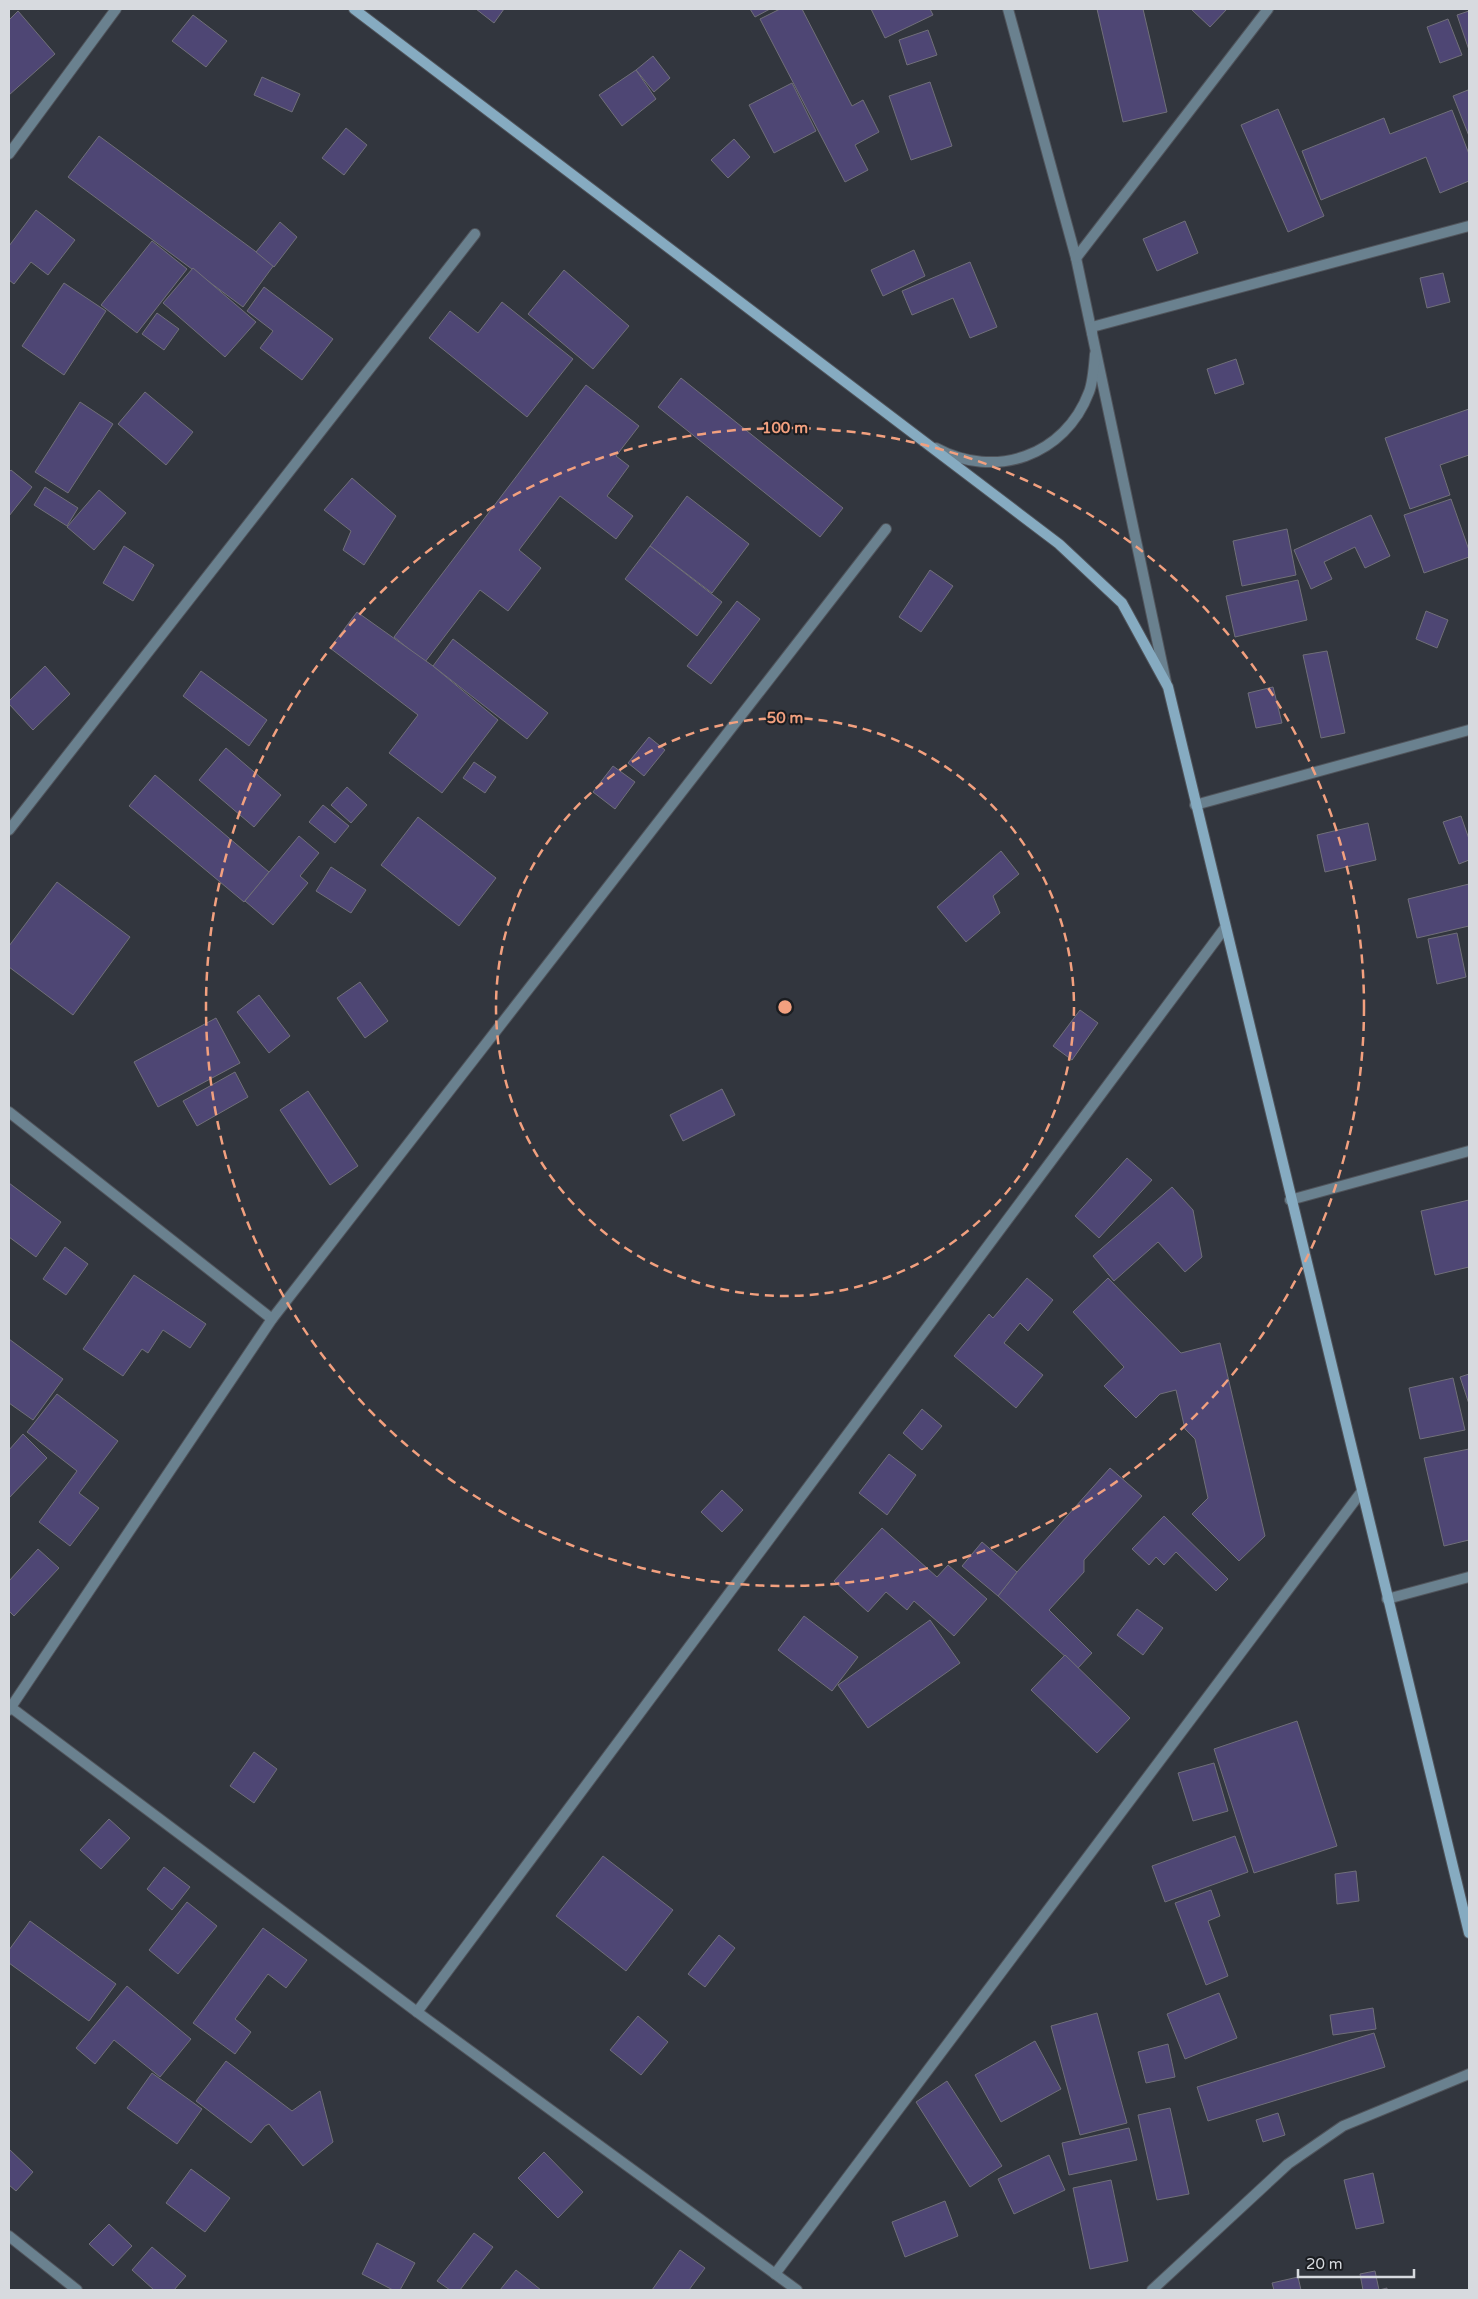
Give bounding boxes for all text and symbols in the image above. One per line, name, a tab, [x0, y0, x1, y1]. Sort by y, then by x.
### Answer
text: 100 m	[762, 419, 808, 437]
text: 50 m	[767, 709, 803, 727]
centre of rings	[776, 998, 794, 1016]
scale bar	[1298, 2246, 1414, 2278]
text: 20 m	[1306, 2255, 1343, 2273]

